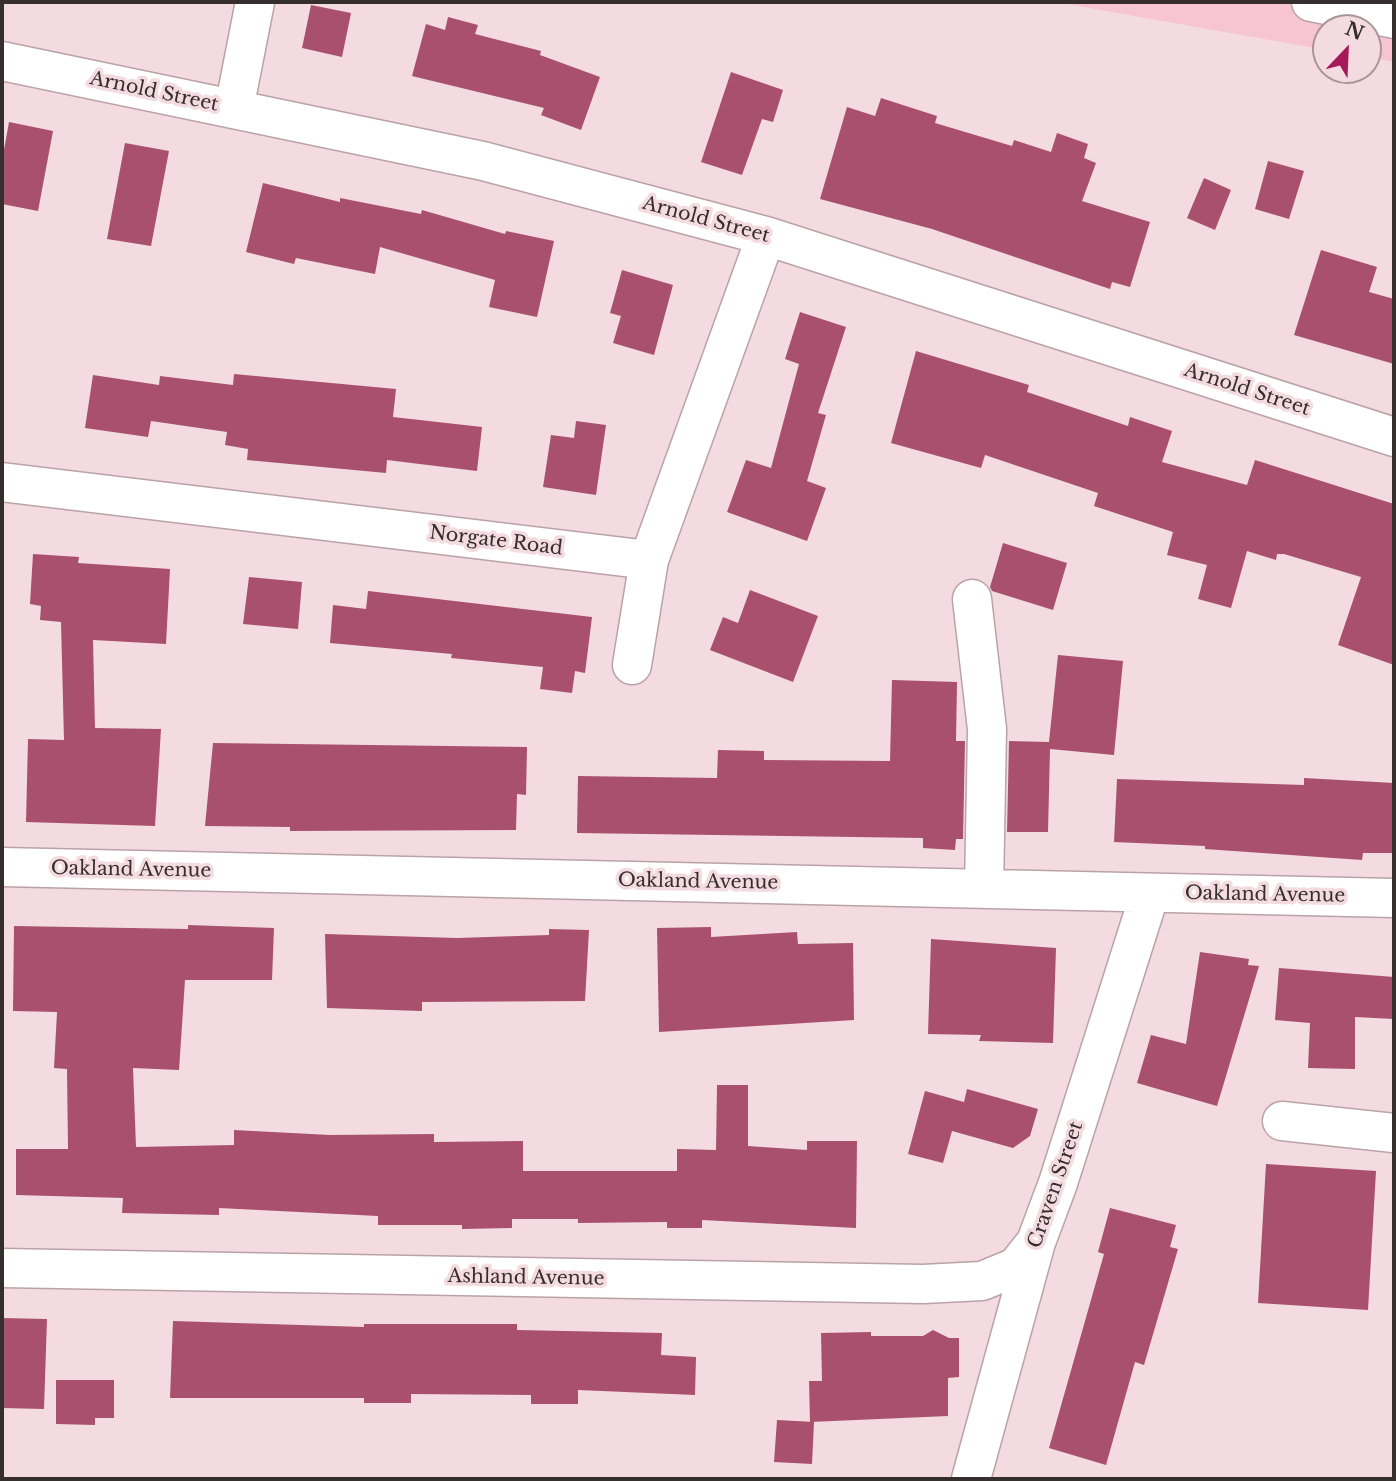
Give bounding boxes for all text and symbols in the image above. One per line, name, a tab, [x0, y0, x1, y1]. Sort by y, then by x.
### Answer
north arrow	[1312, 14, 1382, 84]
text: N	[1342, 17, 1367, 45]
street label: Arnold Street	[88, 67, 220, 117]
street label: Arnold Street	[640, 192, 772, 248]
street label: Arnold Street	[1181, 359, 1313, 421]
street label: Norgate Road	[428, 522, 564, 560]
street label: Oakland Avenue	[51, 857, 211, 883]
street label: Oakland Avenue	[618, 869, 778, 895]
street label: Oakland Avenue	[1185, 882, 1345, 908]
street label: Craven Street	[1024, 1119, 1088, 1251]
street label: Ashland Avenue	[447, 1265, 605, 1291]

